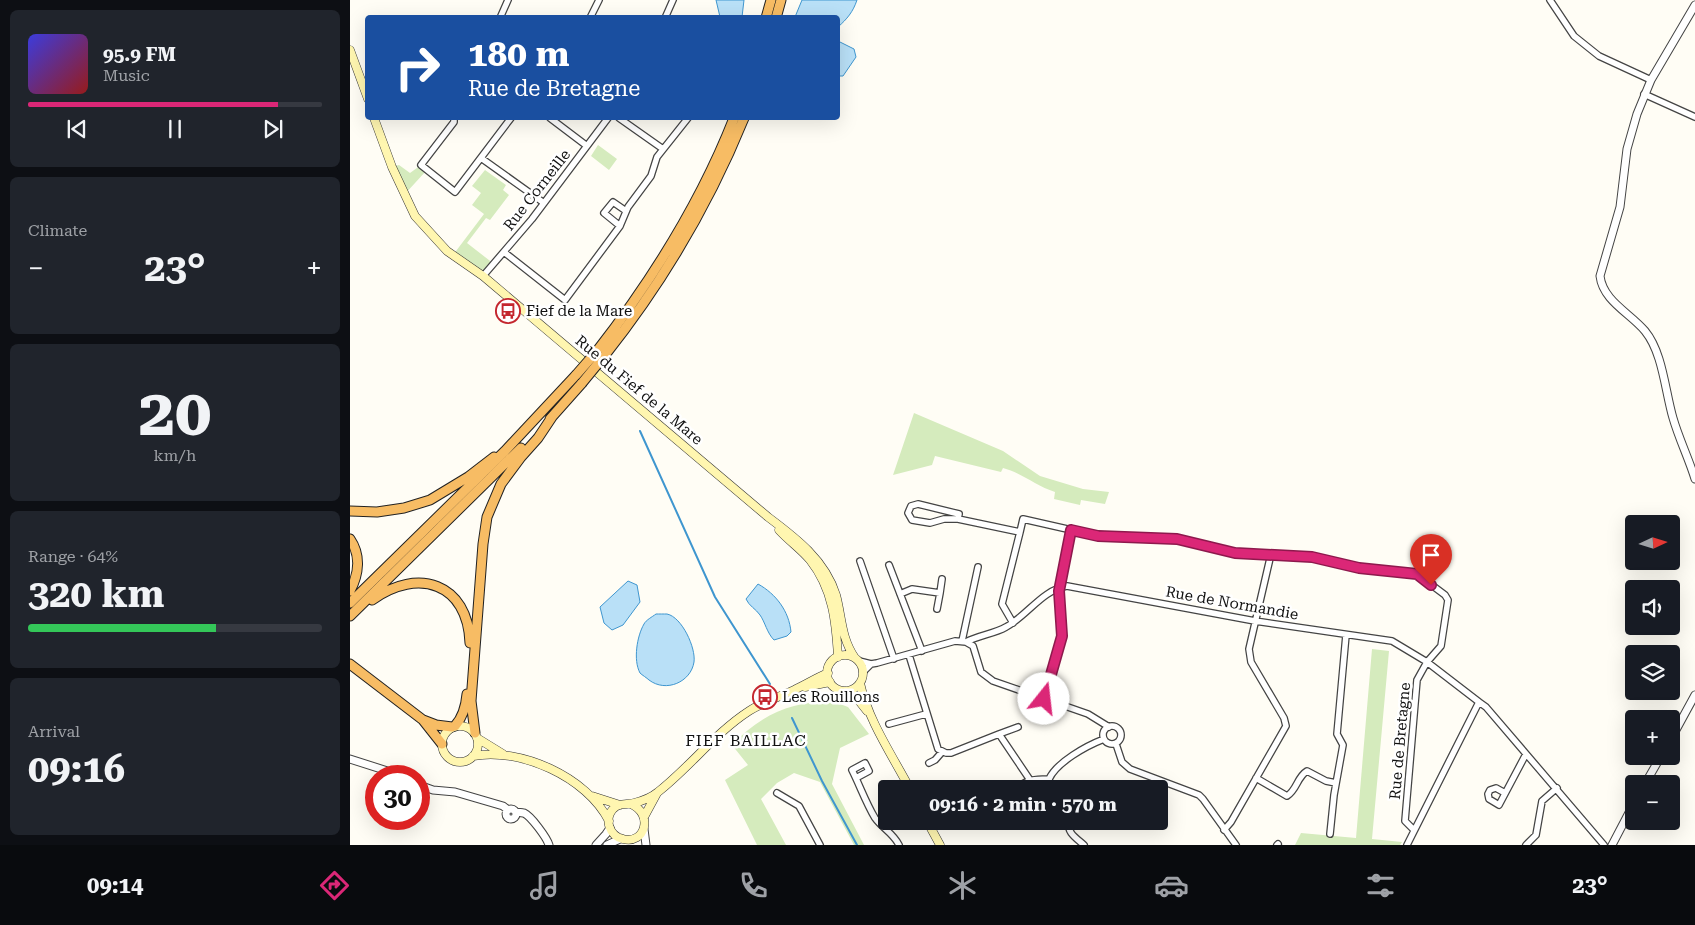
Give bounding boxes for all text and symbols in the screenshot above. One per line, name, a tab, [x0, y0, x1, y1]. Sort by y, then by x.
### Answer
text: 180 m	[468, 34, 569, 75]
icon: right	[385, 35, 450, 100]
text: 95.9 FM	[103, 43, 176, 66]
text: Music	[103, 66, 150, 85]
text: Rue de Bretagne	[468, 76, 640, 101]
icon: previous	[63, 115, 91, 143]
icon: pause	[161, 115, 189, 143]
icon: next	[259, 115, 287, 143]
street label: Rue Corneille	[500, 146, 574, 234]
text: Climate	[28, 221, 87, 240]
text: 23°	[144, 246, 206, 290]
text: −	[28, 252, 44, 285]
text: +	[306, 252, 322, 285]
bus stop icon: Fief de la Mare	[495, 298, 521, 324]
place label: Fief de la Mare	[526, 302, 632, 320]
street label: Rue du Fief de la Mare	[572, 332, 706, 448]
text: 20	[139, 375, 211, 451]
text: km/h	[154, 446, 196, 465]
north arrow	[1625, 515, 1680, 570]
map controls	[1625, 515, 1680, 830]
pin	[1410, 534, 1452, 585]
icon: arrive	[1417, 541, 1445, 569]
text: Range · 64%	[28, 547, 118, 566]
text: 320 km	[28, 572, 164, 616]
button: sound	[1625, 580, 1680, 635]
street label: Rue de Normandie	[1164, 582, 1300, 624]
button: layers	[1625, 645, 1680, 700]
position arrow	[1017, 672, 1069, 724]
street label: Rue de Bretagne	[1386, 682, 1414, 800]
bus stop icon: Les Rouillons	[752, 684, 778, 710]
place label: Les Rouillons	[782, 688, 879, 706]
button: +	[1625, 710, 1680, 765]
text: Arrival	[28, 722, 80, 741]
district label: FIEF BAILLAC	[685, 731, 807, 750]
text: 09:16	[28, 747, 125, 791]
speed limit sign: 30	[365, 765, 430, 830]
button: −	[1625, 775, 1680, 830]
text: 09:16 · 2 min · 570 m	[929, 793, 1117, 816]
icon: directions	[317, 868, 352, 903]
icon: music	[527, 868, 562, 903]
icon: phone	[736, 868, 771, 903]
icon: climate	[945, 868, 980, 903]
icon: car	[1154, 868, 1189, 903]
icon: filters	[1363, 868, 1398, 903]
text: 09:14	[87, 873, 143, 898]
text: 23°	[1572, 873, 1608, 898]

